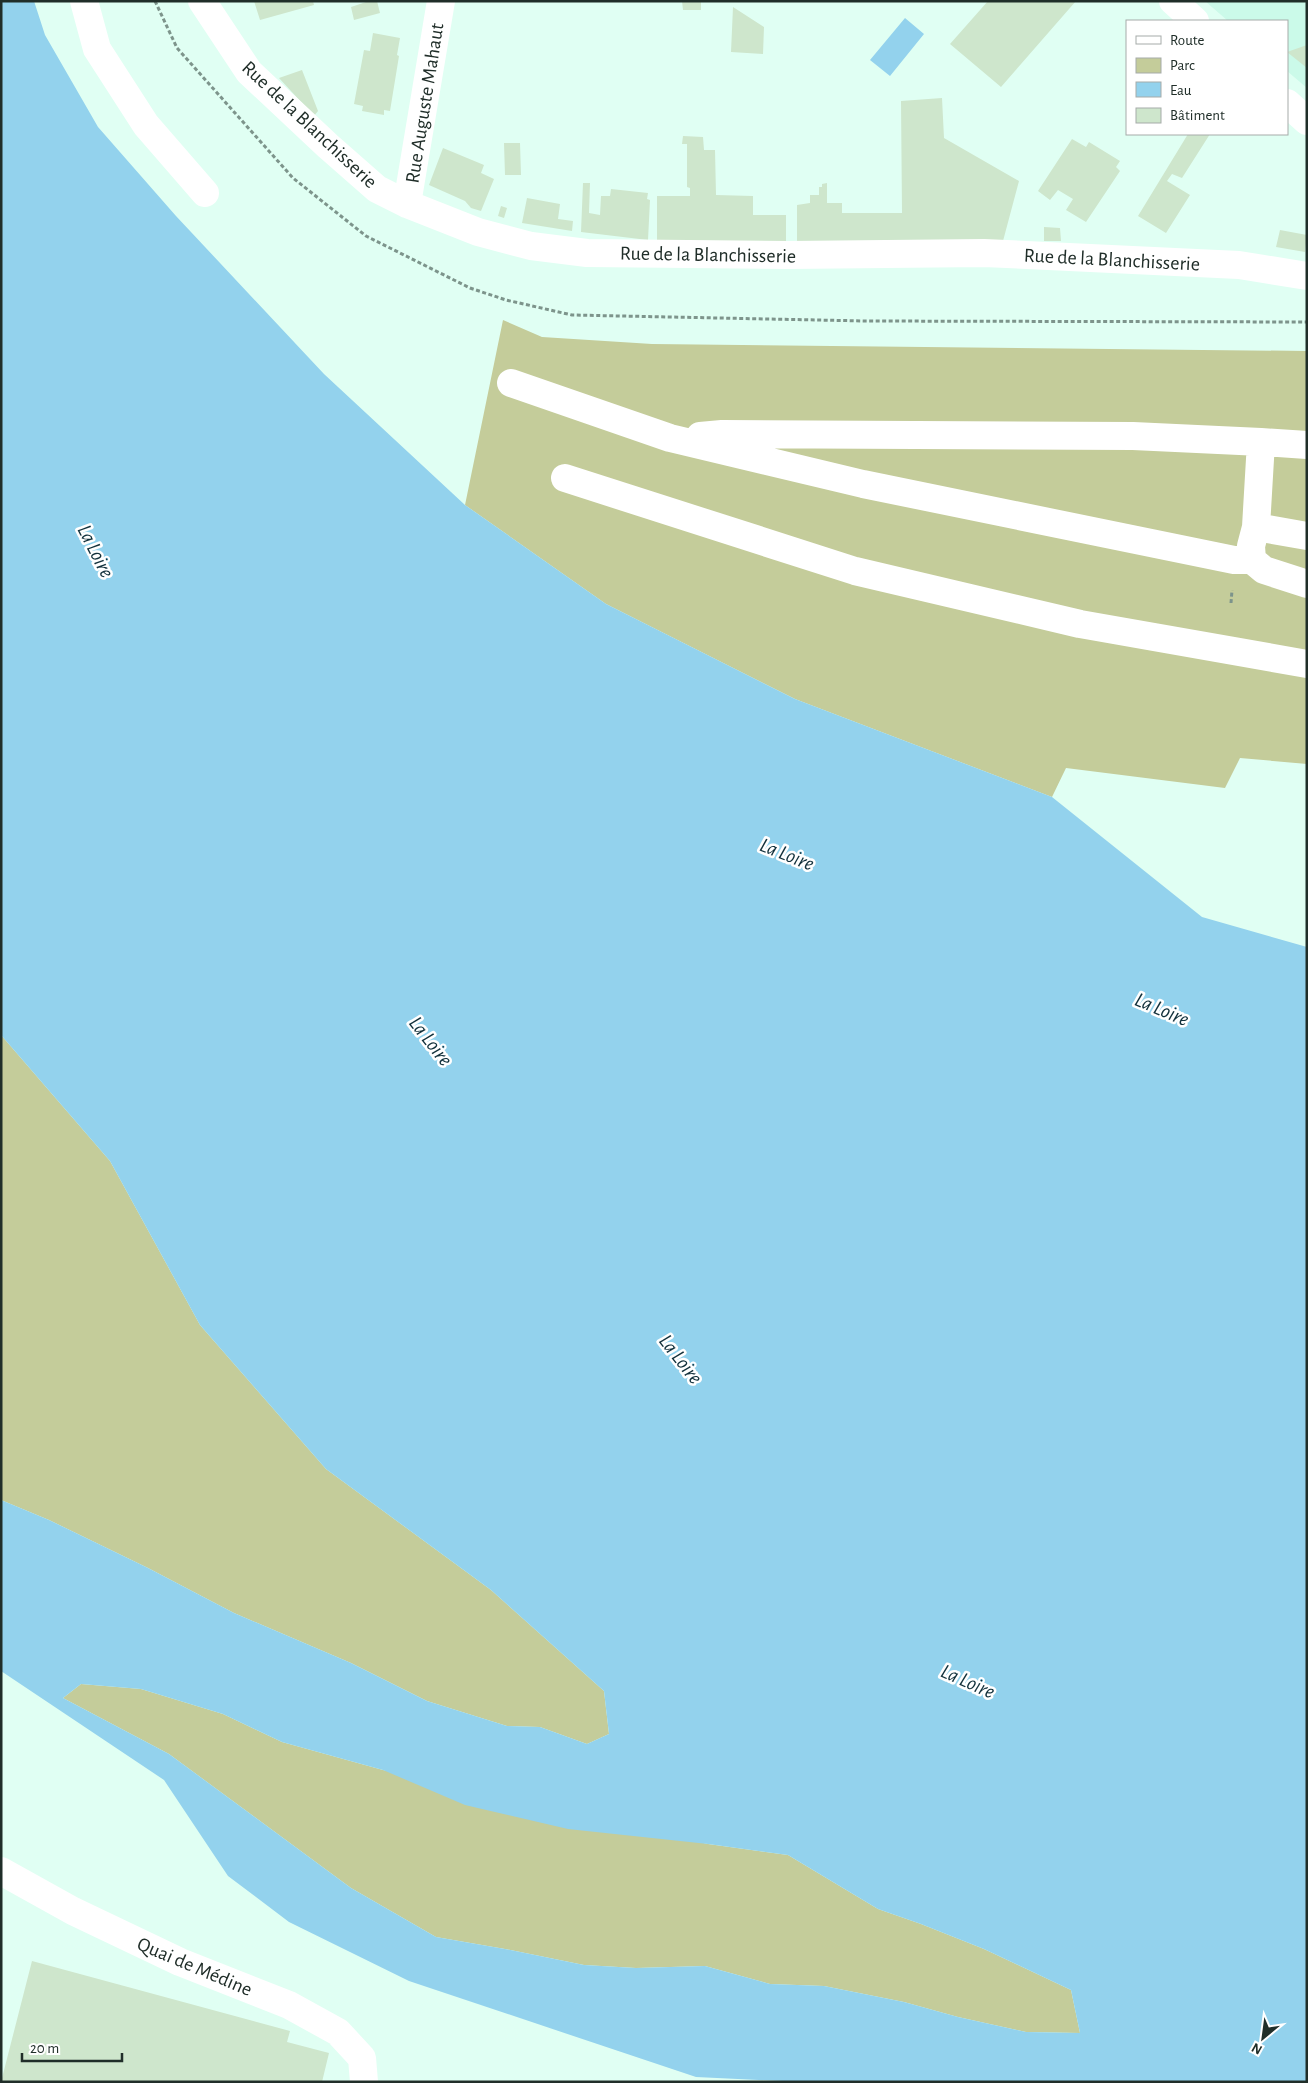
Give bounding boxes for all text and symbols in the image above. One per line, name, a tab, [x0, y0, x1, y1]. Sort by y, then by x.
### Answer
legend	[1126, 20, 1288, 135]
street label: Rue Auguste Mahaut	[402, 21, 448, 185]
text: Route	[1170, 33, 1204, 48]
street label: Rue de la Blanchisserie	[238, 57, 381, 192]
text: Parc	[1170, 58, 1195, 73]
text: Eau	[1170, 83, 1192, 98]
text: Bâtiment	[1170, 108, 1225, 123]
street label: Rue de la Blanchisserie	[620, 243, 796, 267]
street label: Rue de la Blanchisserie	[1023, 245, 1200, 275]
water label: La Loire	[73, 521, 118, 581]
water label: La Loire	[757, 834, 817, 875]
water label: La Loire	[1132, 989, 1192, 1030]
water label: La Loire	[405, 1013, 456, 1070]
water label: La Loire	[655, 1331, 706, 1388]
water label: La Loire	[938, 1660, 998, 1703]
street label: Quai de Médine	[134, 1934, 255, 2000]
north arrow	[1238, 2013, 1288, 2063]
scale bar	[22, 2030, 122, 2062]
text: N	[1250, 2040, 1265, 2057]
text: 20 m	[30, 2041, 59, 2056]

